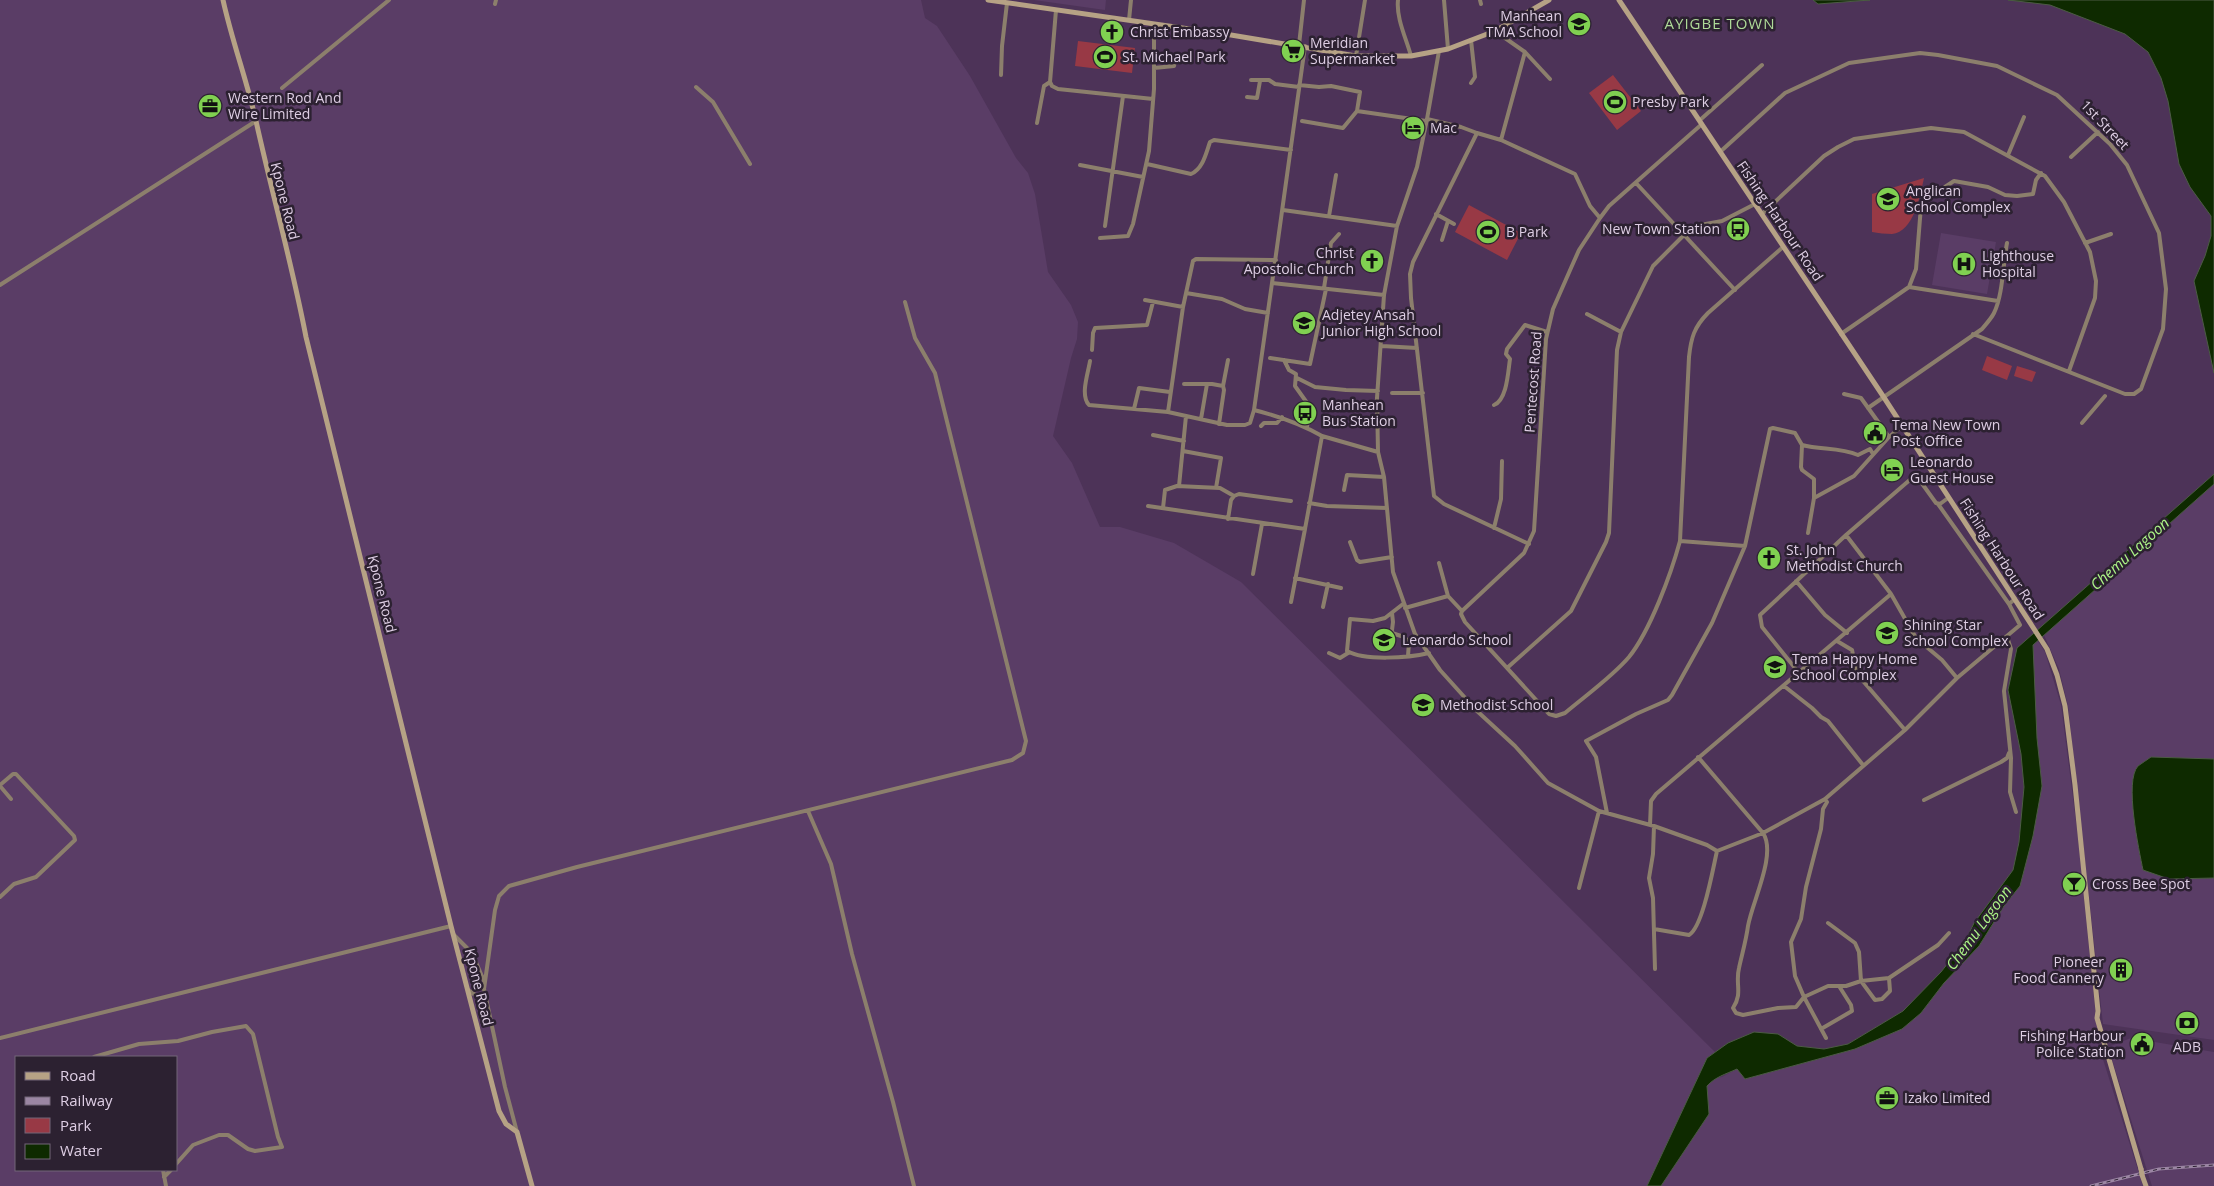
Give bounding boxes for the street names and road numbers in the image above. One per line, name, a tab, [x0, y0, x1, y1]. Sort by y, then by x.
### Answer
street label: 1st Street	[2077, 96, 2134, 154]
street label: Fishing Harbour Road	[1733, 157, 1828, 285]
street label: Kpone Road	[267, 160, 304, 242]
street label: Pentecost Road	[1519, 331, 1546, 433]
street label: Fishing Harbour Road	[1956, 494, 2049, 623]
street label: Kpone Road	[364, 553, 401, 635]
street label: Kpone Road	[461, 946, 498, 1028]

